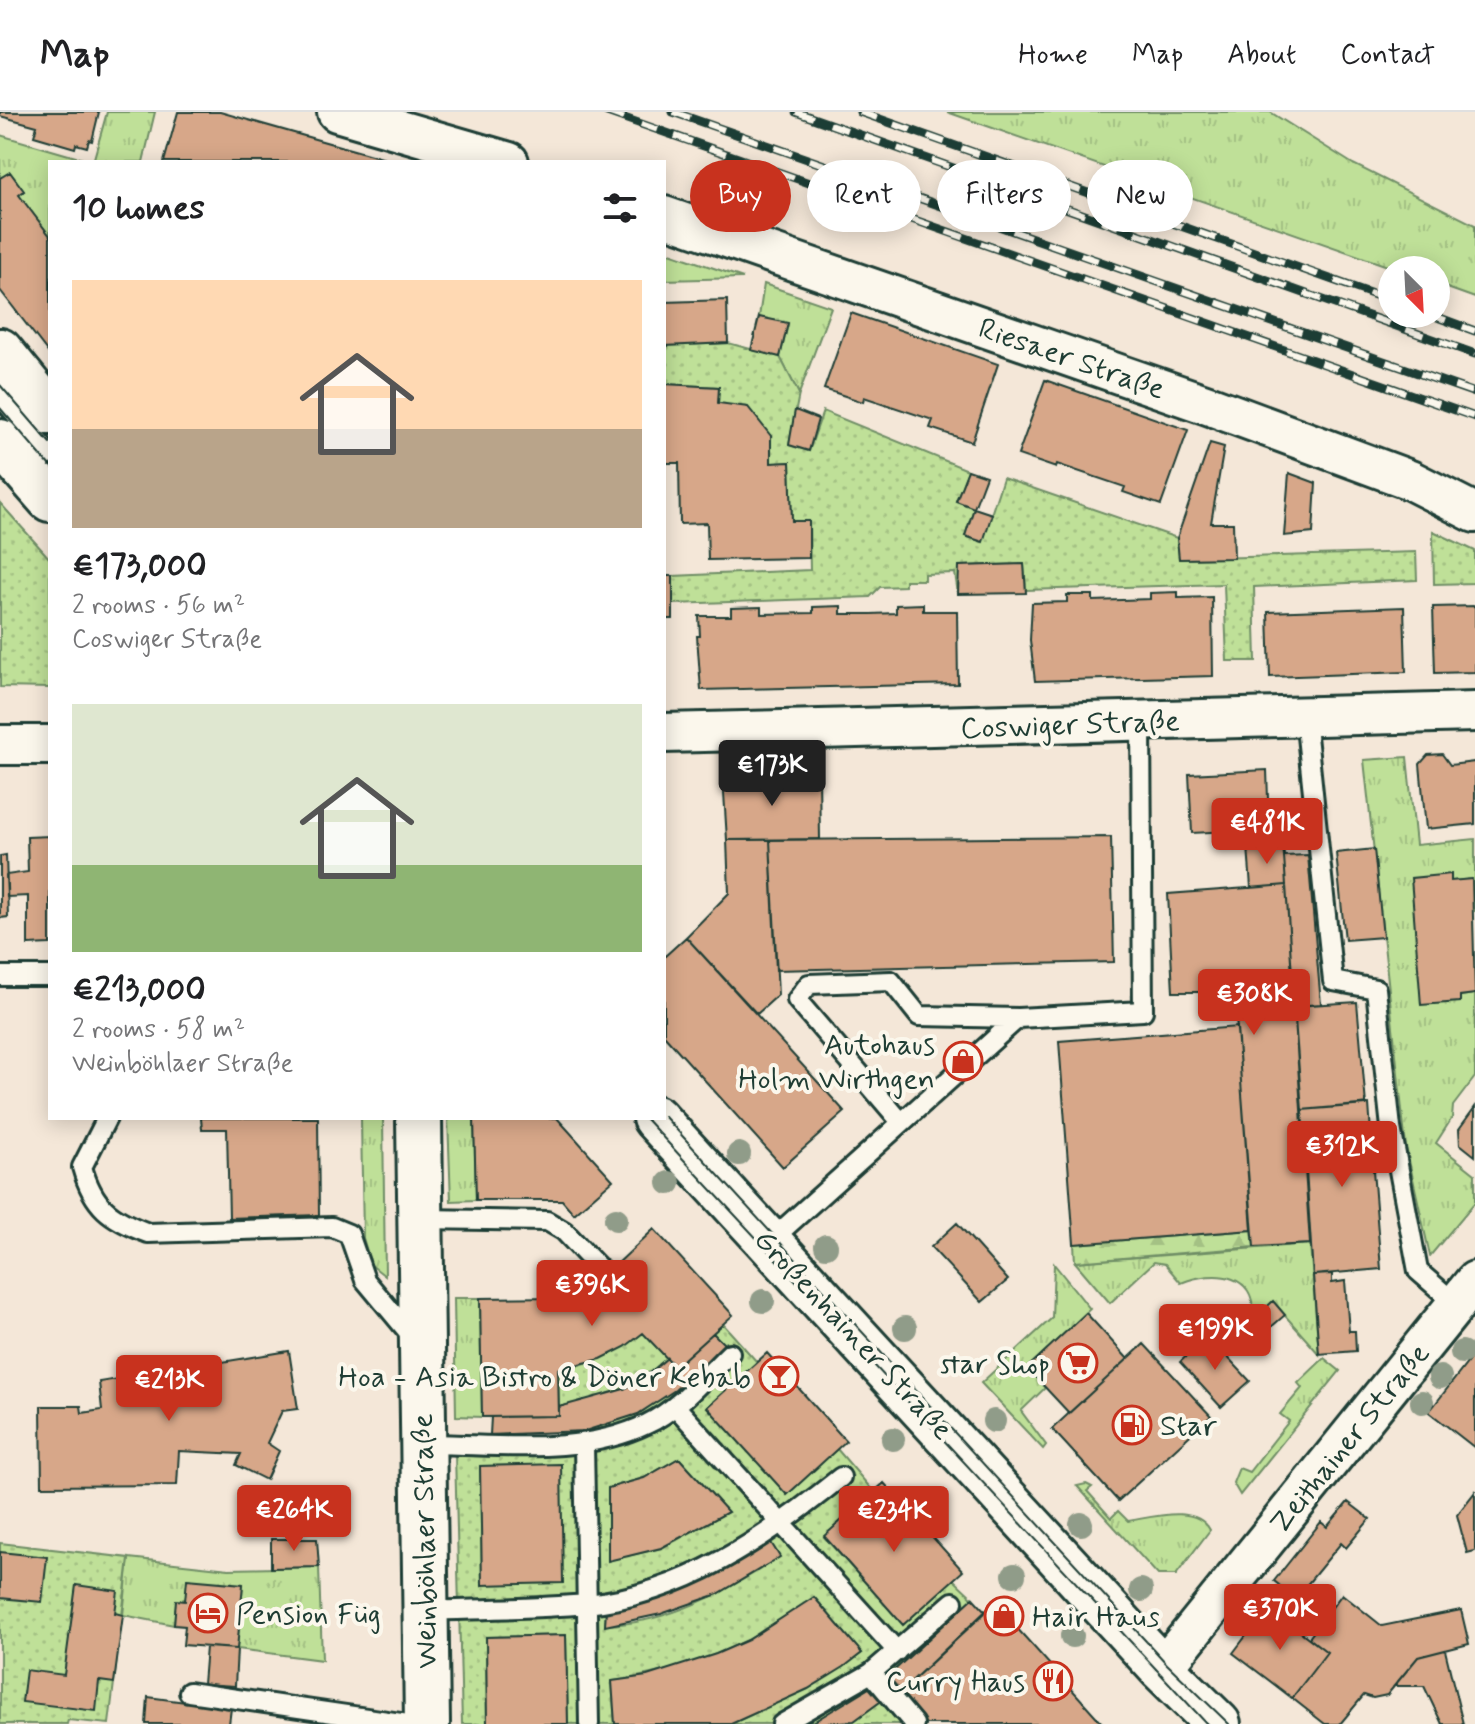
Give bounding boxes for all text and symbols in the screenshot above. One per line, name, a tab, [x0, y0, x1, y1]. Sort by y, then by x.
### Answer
text: Map	[40, 31, 110, 80]
text: Home	[1018, 37, 1088, 74]
text: Map	[1132, 37, 1183, 74]
text: About	[1227, 37, 1296, 74]
text: Contact	[1340, 37, 1435, 74]
chip: Buy	[690, 160, 791, 232]
chip: Rent	[807, 160, 921, 232]
chip: Filters	[937, 160, 1071, 232]
chip: New	[1087, 160, 1193, 232]
text: 10 homes	[72, 186, 205, 231]
icon: filters	[598, 186, 642, 230]
north arrow	[1378, 256, 1450, 328]
map controls	[1378, 256, 1450, 328]
street label: Riesaer Straße	[973, 309, 1170, 410]
icon: home	[285, 332, 429, 476]
text: €173,000	[72, 544, 207, 589]
text: 2 rooms · 56 m²	[72, 589, 245, 623]
text: Coswiger Straße	[72, 623, 262, 657]
street label: Coswiger Straße	[960, 702, 1180, 749]
pin: €173K	[716, 740, 828, 808]
text: €173K	[737, 749, 807, 783]
icon: home	[285, 756, 429, 900]
pin: €481K	[1211, 798, 1323, 866]
text: €481K	[1230, 807, 1304, 841]
text: €213,000	[72, 968, 206, 1013]
pin: €308K	[1198, 969, 1310, 1037]
text: €308K	[1216, 978, 1292, 1012]
text: 2 rooms · 58 m²	[72, 1013, 245, 1047]
place label: Autohaus Holm Wirthgen	[738, 1026, 935, 1099]
shop icon: Autohaus Holm Wirthgen	[942, 1040, 984, 1082]
text: Weinböhlaer Straße	[72, 1047, 293, 1081]
pin: €312K	[1286, 1121, 1398, 1189]
text: €312K	[1305, 1130, 1379, 1164]
street label: Großenhainer Straße	[745, 1221, 961, 1449]
pin: €396K	[536, 1260, 648, 1328]
text: €396K	[555, 1269, 629, 1303]
pin: €199K	[1159, 1304, 1271, 1372]
text: €199K	[1177, 1313, 1253, 1347]
street label: Zeithainer Straße	[1261, 1336, 1439, 1542]
supermarket icon: star Shop	[1057, 1342, 1099, 1384]
place label: star Shop	[940, 1345, 1050, 1384]
pin: €213K	[113, 1355, 225, 1423]
bar icon: Hoa - Asia Bistro & Döner Kebab	[758, 1355, 800, 1397]
place label: Hoa - Asia Bistro & Döner Kebab	[338, 1358, 751, 1397]
text: €213K	[134, 1364, 204, 1398]
fuel station icon: Star	[1111, 1404, 1153, 1446]
place label: Star	[1160, 1407, 1218, 1446]
street label: Weinböhlaer Straße	[404, 1413, 447, 1669]
pin: €264K	[238, 1485, 350, 1553]
pin: €234K	[838, 1486, 950, 1554]
text: €264K	[255, 1494, 333, 1528]
text: €234K	[857, 1495, 931, 1529]
pin: €370K	[1224, 1584, 1336, 1652]
hotel icon: Pension Füg	[187, 1592, 229, 1634]
text: €370K	[1242, 1593, 1318, 1627]
place label: Pension Füg	[236, 1595, 381, 1634]
shop icon: Hair Haus	[983, 1595, 1025, 1637]
place label: Hair Haus	[1032, 1598, 1160, 1637]
restaurant icon: Curry Haus	[1032, 1660, 1074, 1702]
place label: Curry Haus	[886, 1663, 1025, 1702]

